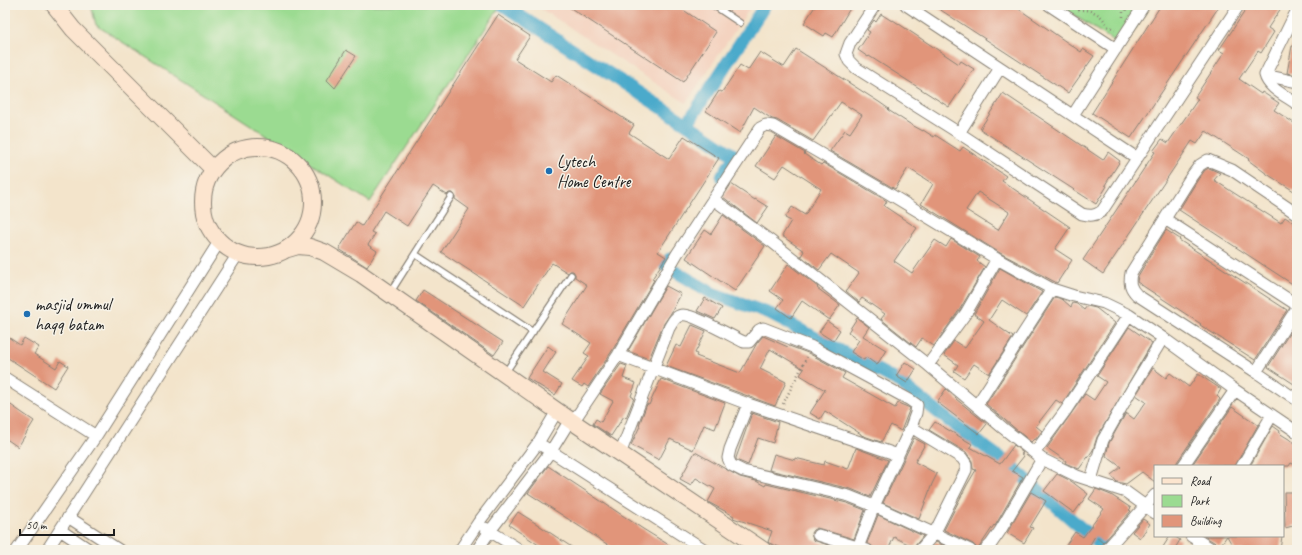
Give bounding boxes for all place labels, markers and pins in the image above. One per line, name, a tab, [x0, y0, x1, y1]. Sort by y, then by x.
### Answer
place label: Lytech Home Centre	[557, 151, 632, 192]
marker: Lytech Home Centre	[544, 166, 554, 176]
place label: masjid ummul haqq batam	[35, 294, 114, 335]
marker: masjid ummul haqq batam	[22, 309, 32, 319]

